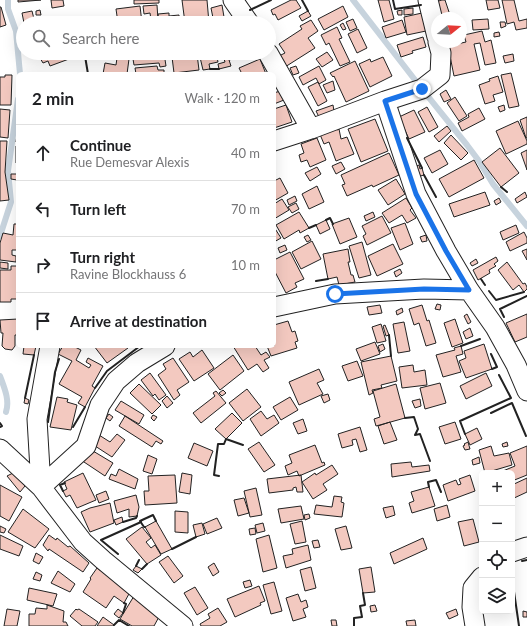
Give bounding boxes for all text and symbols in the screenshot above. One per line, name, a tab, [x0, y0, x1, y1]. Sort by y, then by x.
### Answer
north arrow	[431, 12, 467, 48]
search box	[16, 16, 276, 60]
icon: search	[30, 27, 52, 49]
text: Search here	[62, 29, 139, 47]
route end	[413, 80, 431, 98]
text: 2 min	[32, 88, 74, 109]
text: Walk · 120 m	[184, 90, 260, 106]
text: Continue	[70, 136, 131, 154]
icon: ahead	[32, 142, 54, 164]
text: 40 m	[231, 145, 260, 161]
text: Rue Demesvar Alexis	[70, 154, 189, 170]
icon: left	[32, 198, 54, 220]
text: Turn left	[70, 200, 126, 218]
text: 70 m	[231, 201, 260, 217]
text: Turn right	[70, 248, 135, 266]
icon: right	[32, 254, 54, 276]
text: 10 m	[231, 257, 260, 273]
text: Ravine Blockhauss 6	[70, 266, 186, 282]
route start	[326, 285, 344, 303]
icon: arrive	[32, 310, 54, 332]
text: Arrive at destination	[70, 312, 207, 330]
map controls	[479, 470, 515, 614]
button: +	[479, 470, 515, 506]
button: −	[479, 506, 515, 542]
button: locate	[479, 542, 515, 578]
button: layers	[479, 578, 515, 614]

